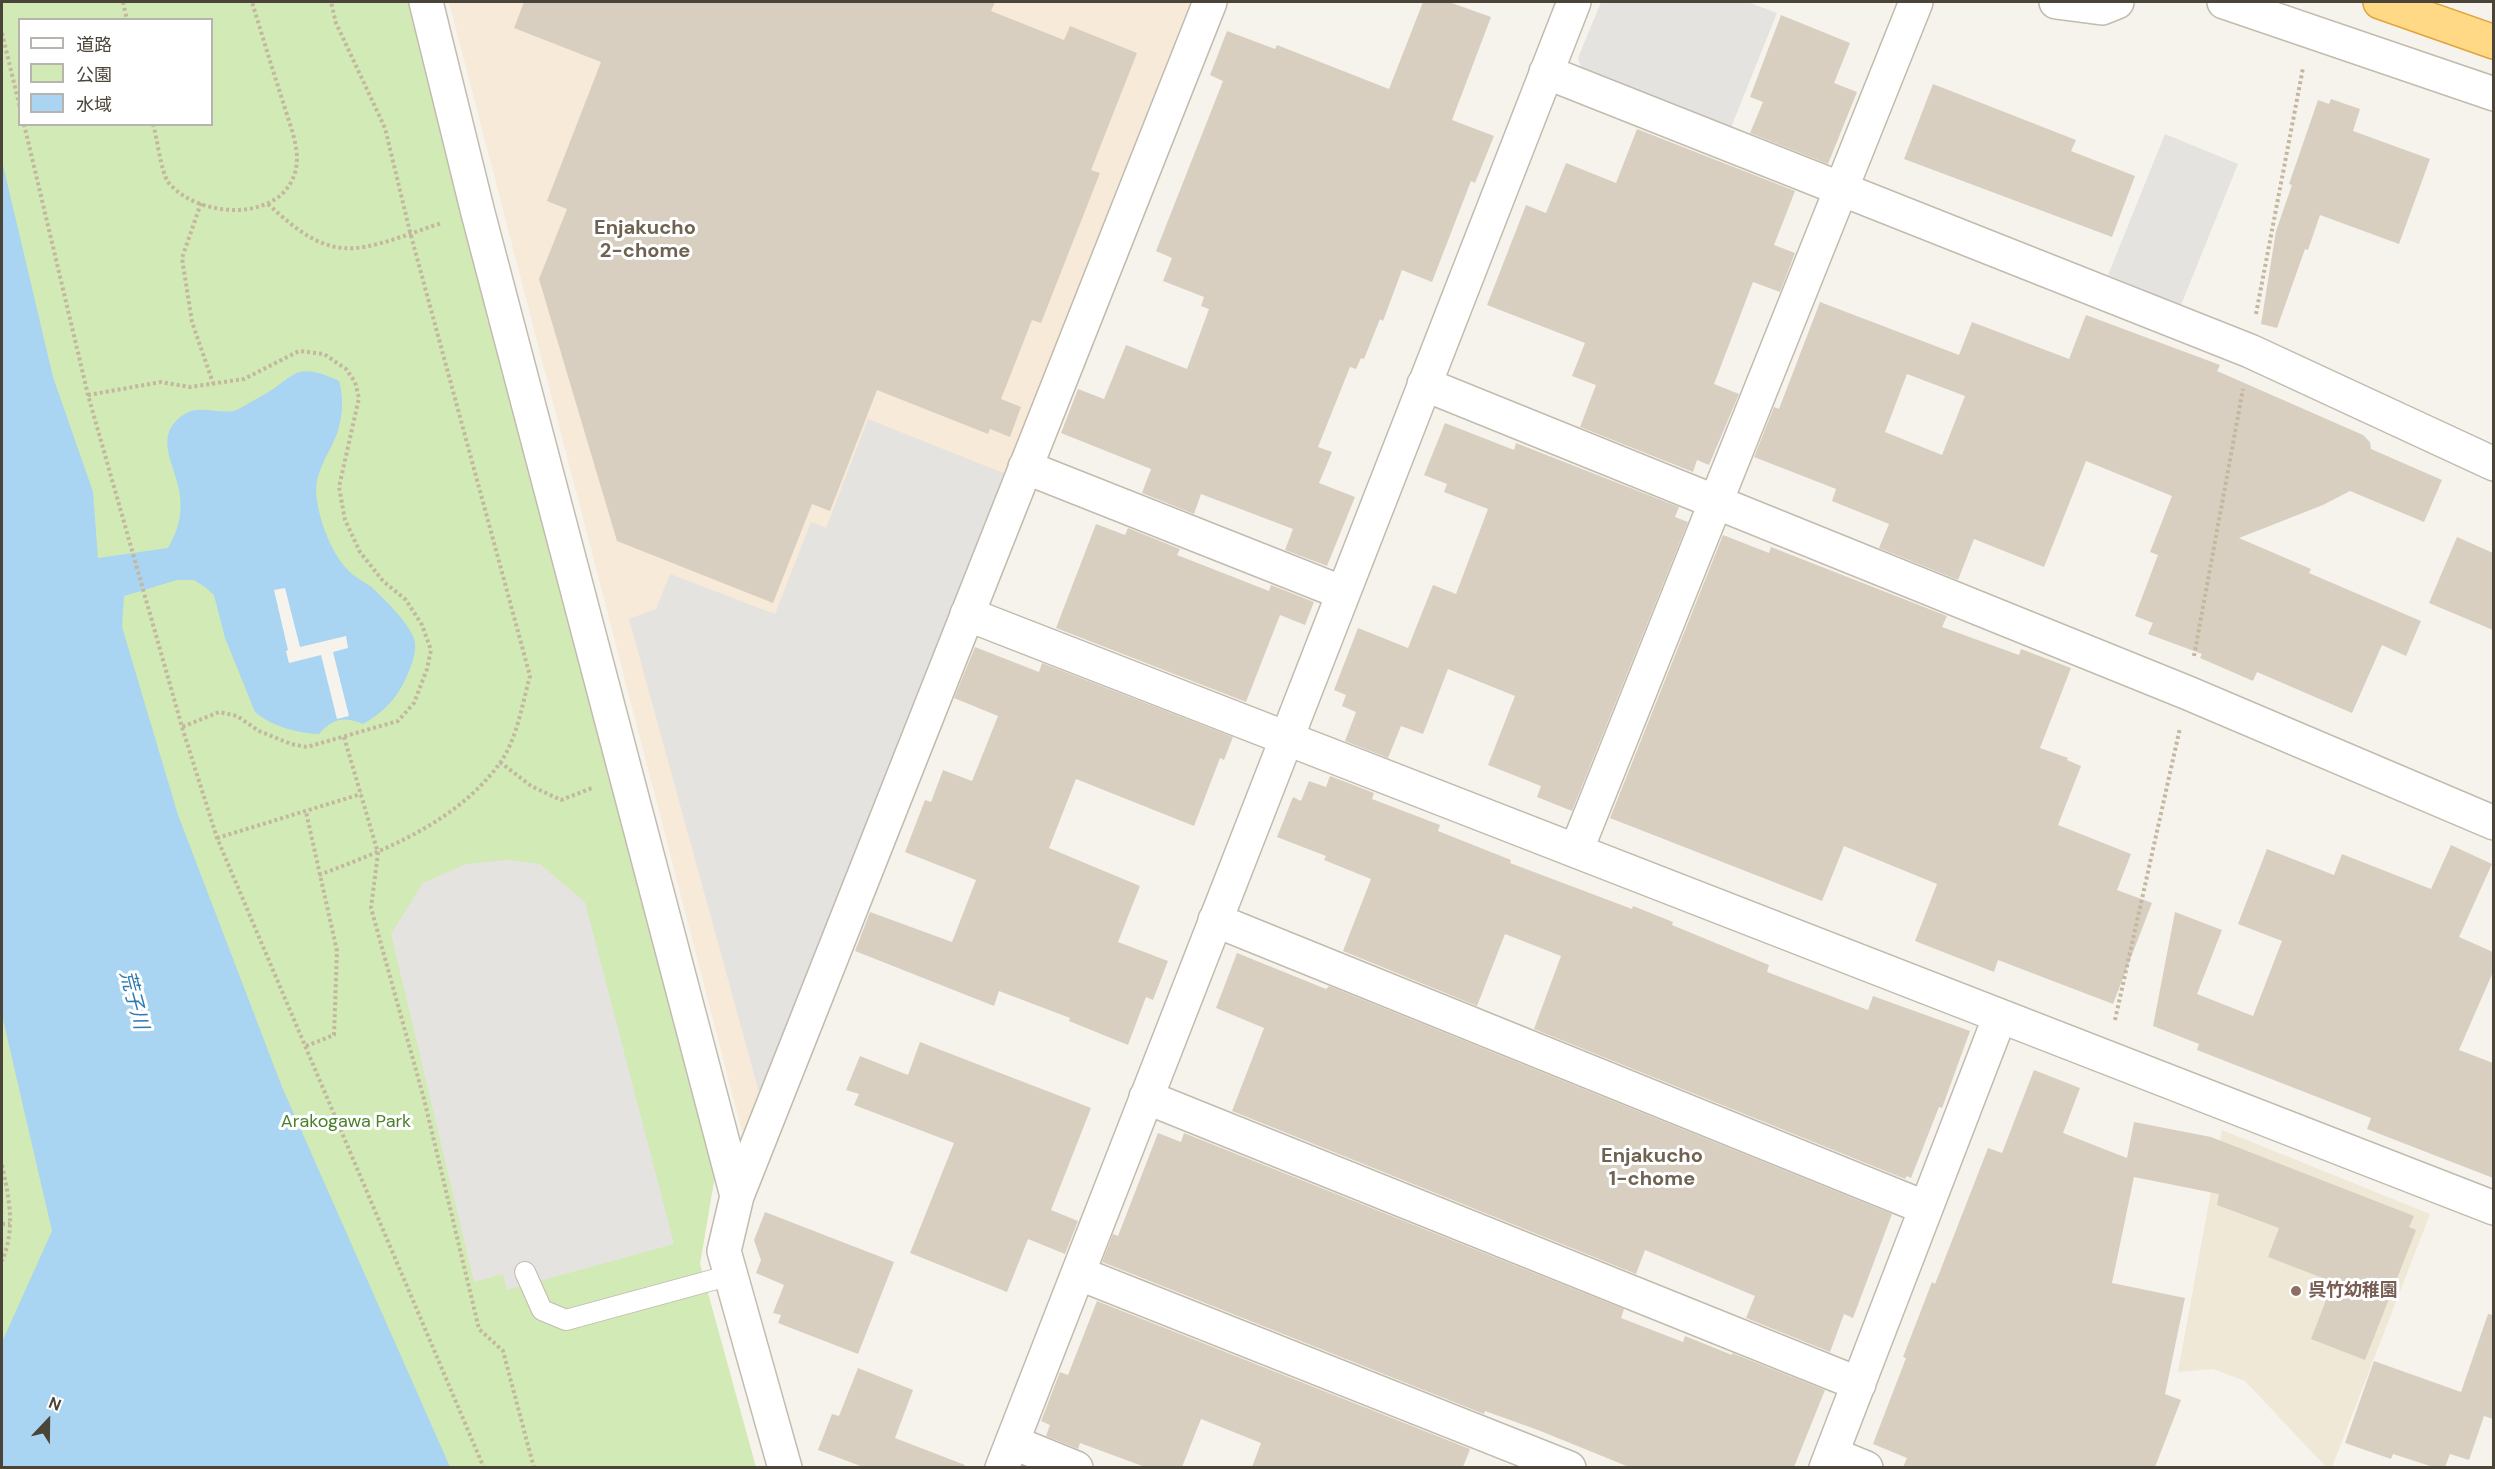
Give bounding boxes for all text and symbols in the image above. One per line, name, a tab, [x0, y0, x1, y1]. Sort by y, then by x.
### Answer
legend	[18, 18, 213, 126]
text: 道路	[76, 33, 112, 57]
text: 公園	[76, 63, 112, 87]
text: 水域	[76, 93, 112, 117]
district label: Enjakucho 2-chome	[594, 217, 696, 264]
water label: 荒子川	[114, 968, 152, 1032]
park label: Arakogawa Park	[281, 1111, 411, 1133]
district label: Enjakucho 1-chome	[1601, 1145, 1703, 1192]
place label: 呉竹幼稚園	[2308, 1280, 2398, 1302]
marker: 呉竹幼稚園	[2289, 1284, 2303, 1298]
north arrow	[18, 1391, 78, 1451]
text: N	[46, 1392, 64, 1416]

